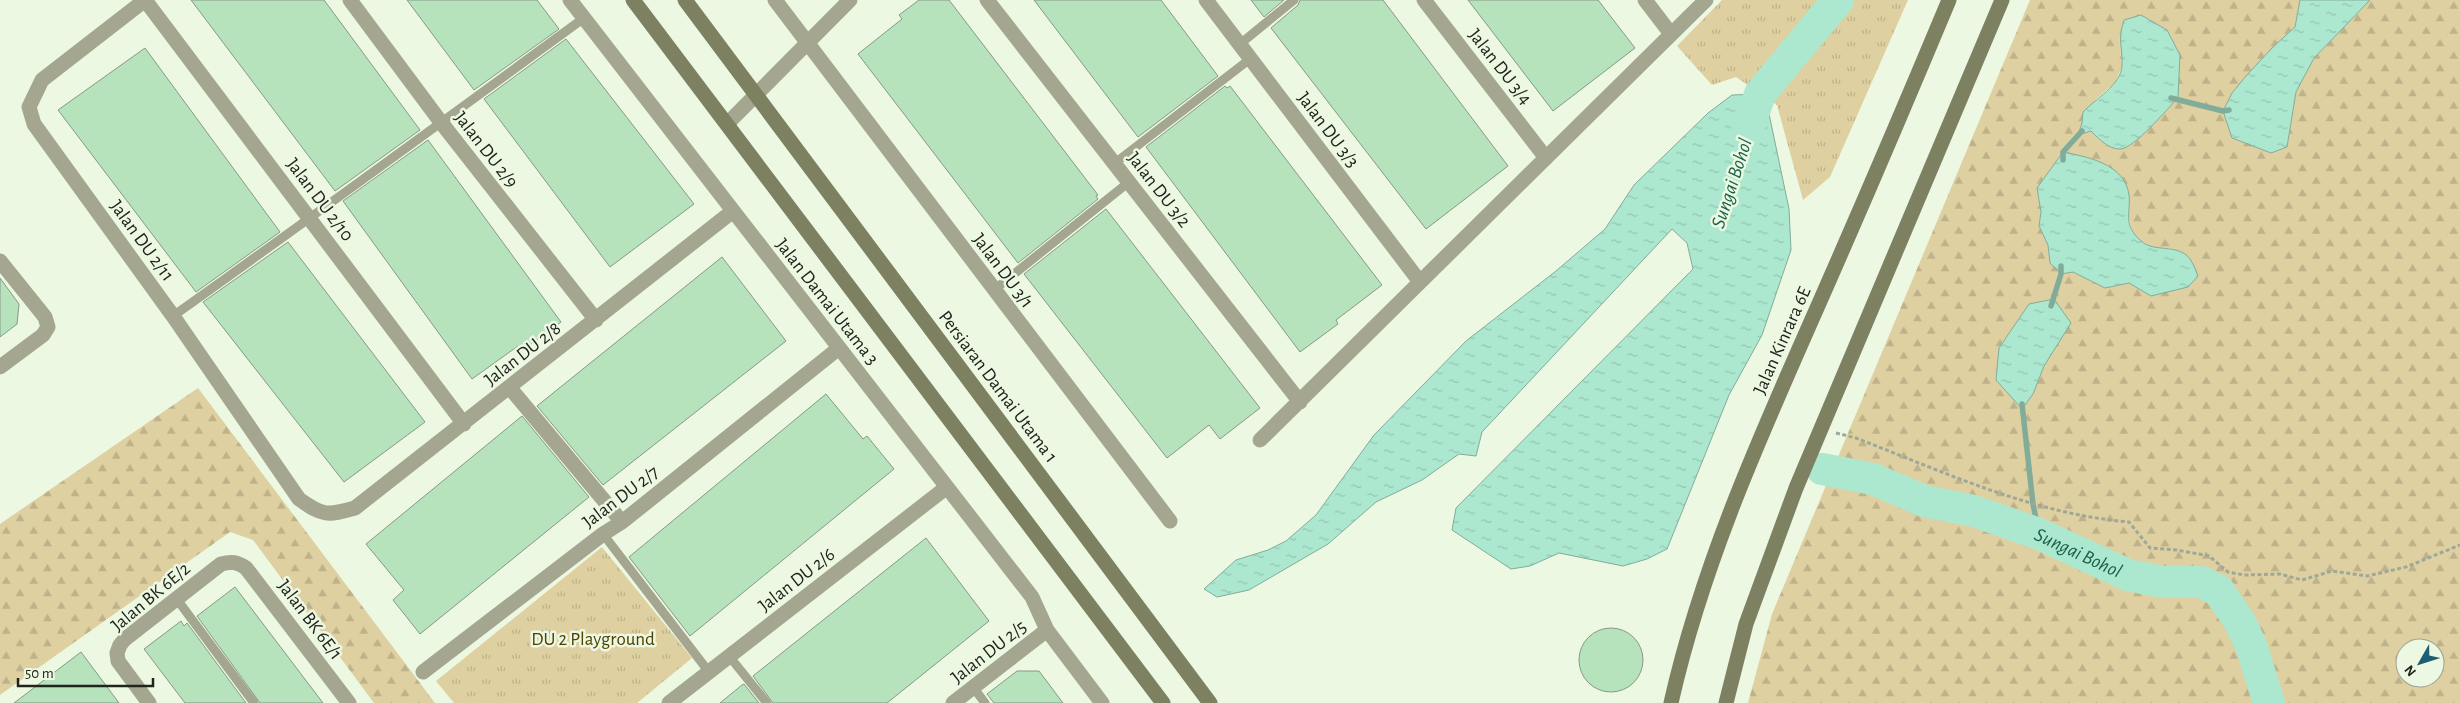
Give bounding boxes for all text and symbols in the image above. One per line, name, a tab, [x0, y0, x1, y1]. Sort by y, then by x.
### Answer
street label: Jalan DU 3/4	[1465, 26, 1535, 108]
street label: Jalan DU 3/3	[1293, 89, 1362, 171]
street label: Jalan DU 2/9	[450, 108, 521, 192]
water label: Sungai Bohol	[1708, 136, 1756, 231]
street label: Jalan DU 3/2	[1124, 149, 1194, 231]
street label: Jalan DU 2/10	[283, 155, 357, 245]
street label: Jalan DU 2/11	[106, 197, 177, 285]
street label: Jalan DU 3/1	[969, 230, 1037, 312]
street label: Jalan Damai Utama 3	[772, 235, 882, 369]
street label: Jalan Kinrara 6E	[1750, 284, 1815, 397]
street label: Persiaran Damai Utama 1	[935, 308, 1061, 466]
street label: Jalan DU 2/8	[481, 319, 565, 390]
street label: Jalan DU 2/7	[579, 463, 663, 532]
water label: Sungai Bohol	[2031, 524, 2125, 582]
street label: Jalan DU 2/6	[755, 545, 839, 616]
street label: Jalan BK 6E/2	[108, 559, 194, 635]
street label: Jalan BK 6E/1	[274, 577, 346, 663]
street label: Jalan DU 2/5	[948, 617, 1030, 687]
park label: DU 2 Playground	[531, 630, 655, 649]
north arrow	[2395, 638, 2445, 688]
scale bar	[18, 656, 152, 688]
text: N	[2402, 662, 2419, 679]
text: 50 m	[25, 666, 54, 681]

